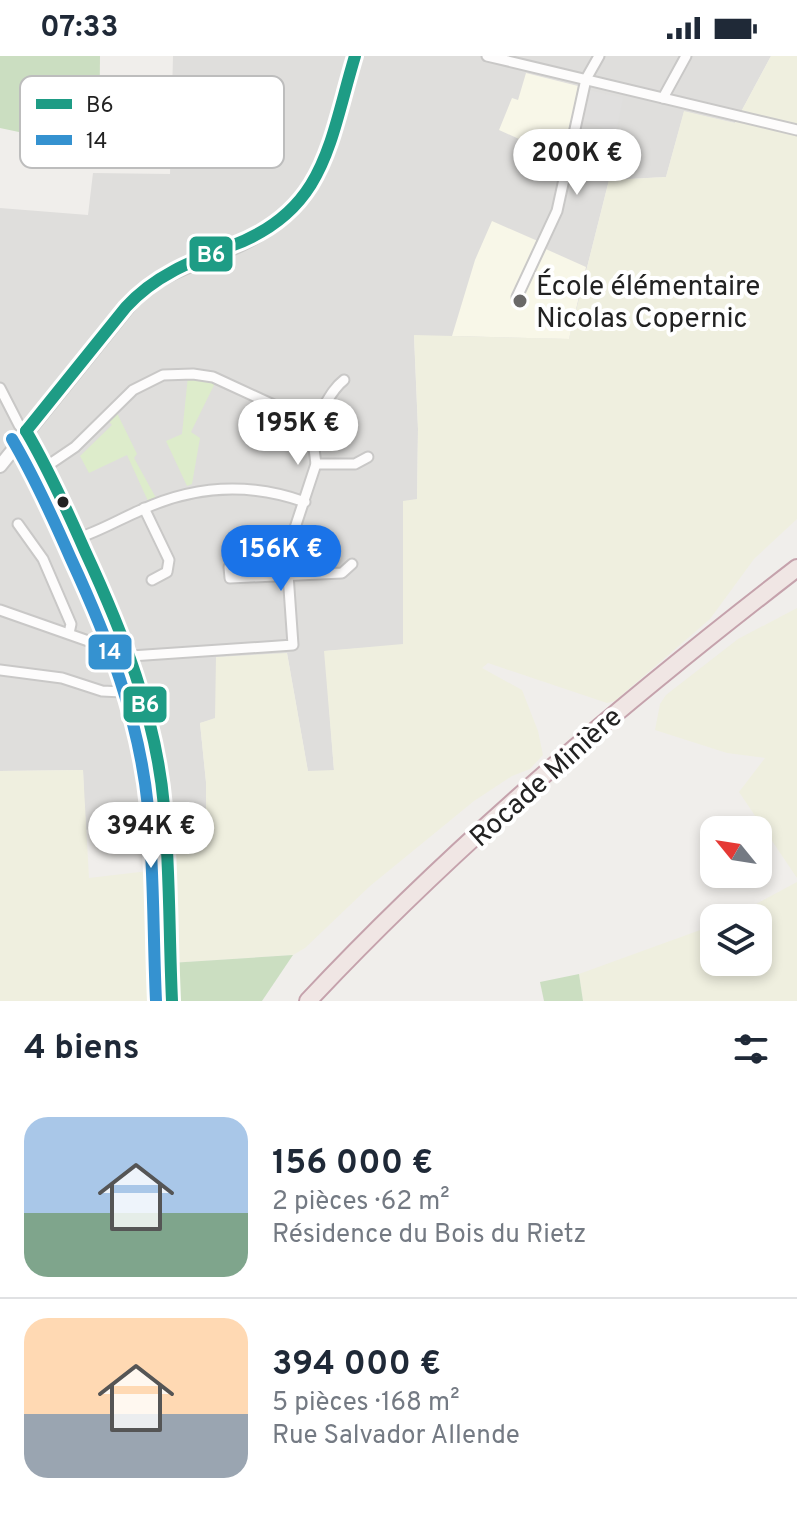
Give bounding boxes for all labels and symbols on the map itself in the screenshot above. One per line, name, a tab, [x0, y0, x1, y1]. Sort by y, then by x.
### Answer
legend	[20, 76, 284, 168]
text: B6	[86, 93, 114, 120]
text: 14	[86, 129, 107, 156]
pin: 200K €	[512, 129, 642, 197]
line badge: B6	[188, 235, 234, 273]
text: B6	[197, 243, 225, 270]
place label: École élémentaire Nicolas Copernic	[536, 268, 760, 338]
marker: École élémentaire Nicolas Copernic	[511, 292, 529, 310]
pin: 195K €	[233, 399, 363, 467]
unlabelled marker	[55, 494, 71, 510]
pin: 156K €	[216, 525, 346, 593]
line badge: 14	[87, 633, 133, 671]
text: 14	[99, 640, 121, 667]
line badge: B6	[122, 685, 168, 724]
text: B6	[131, 693, 159, 720]
street label: Rocade Minière	[463, 700, 631, 856]
pin: 394K €	[86, 802, 216, 870]
north arrow	[700, 816, 772, 888]

